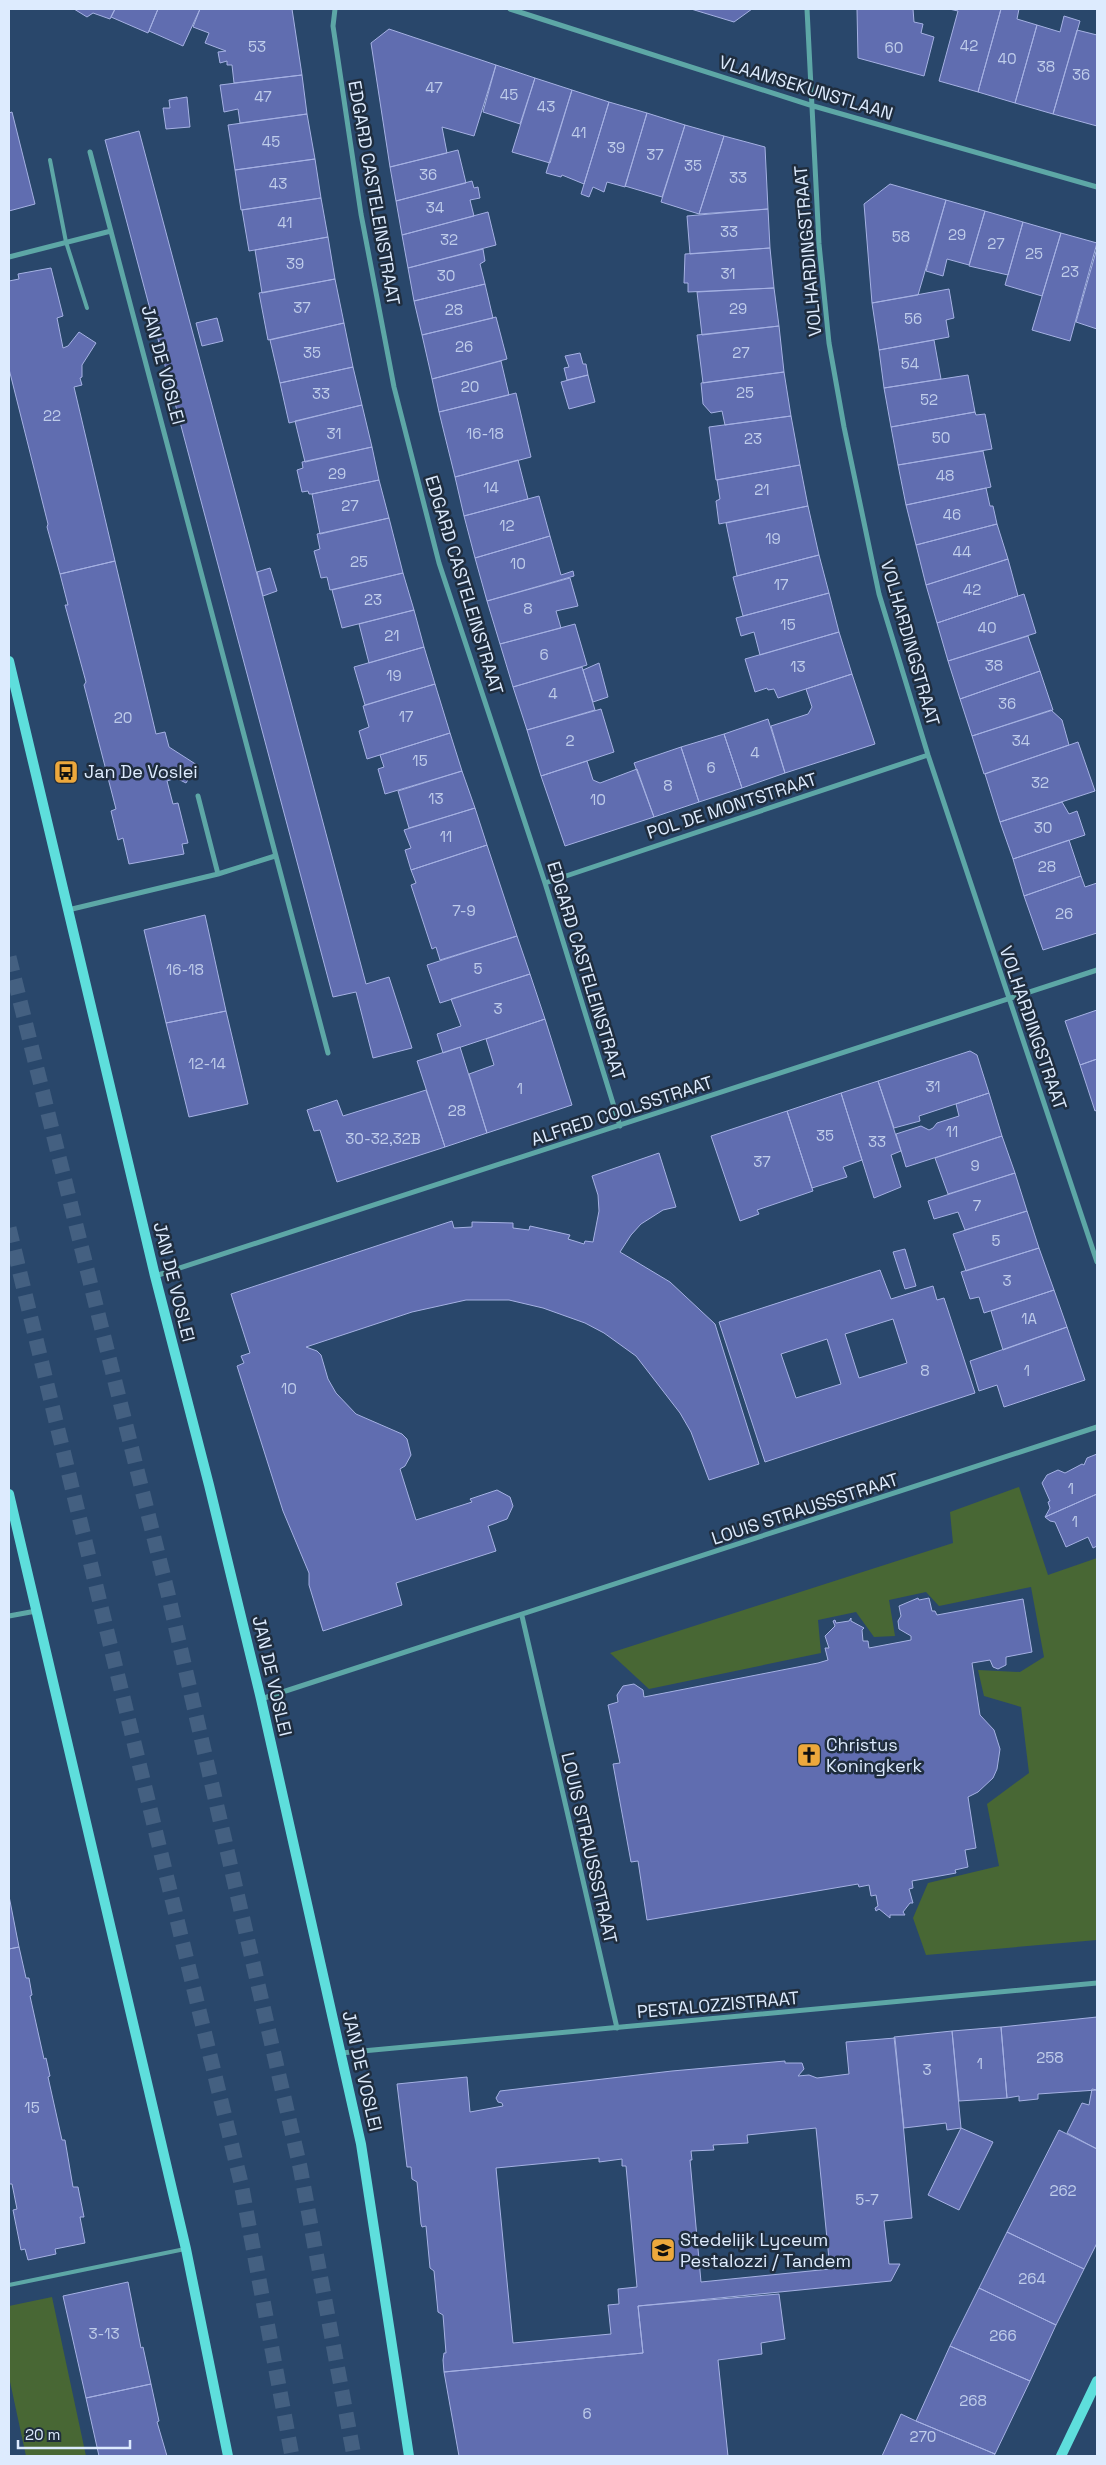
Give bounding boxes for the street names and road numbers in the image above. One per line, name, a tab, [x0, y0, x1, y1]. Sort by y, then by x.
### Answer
street label: VLAAMSEKUNSTLAAN	[716, 50, 896, 125]
street label: EDGARD CASTELEINSTRAAT	[343, 79, 406, 307]
street label: VOLHARDINGSTRAAT	[789, 164, 826, 338]
street label: JAN DE VOSLEI	[136, 303, 190, 427]
street label: EDGARD CASTELEINSTRAAT	[420, 473, 509, 698]
street label: VOLHARDINGSTRAAT	[876, 557, 945, 729]
street label: POL DE MONTSTRAAT	[644, 767, 820, 844]
street label: EDGARD CASTELEINSTRAAT	[542, 859, 631, 1084]
street label: VOLHARDINGSTRAAT	[995, 943, 1072, 1113]
street label: ALFRED COOLSSTRAAT	[528, 1070, 716, 1151]
street label: JAN DE VOSLEI	[148, 1220, 200, 1344]
street label: LOUIS STRAUSSSTRAAT	[708, 1467, 902, 1550]
street label: JAN DE VOSLEI	[247, 1613, 298, 1738]
street label: LOUIS STRAUSSSTRAAT	[556, 1750, 623, 1946]
street label: PESTALOZZISTRAAT	[636, 1986, 800, 2023]
street label: JAN DE VOSLEI	[337, 2008, 388, 2133]

